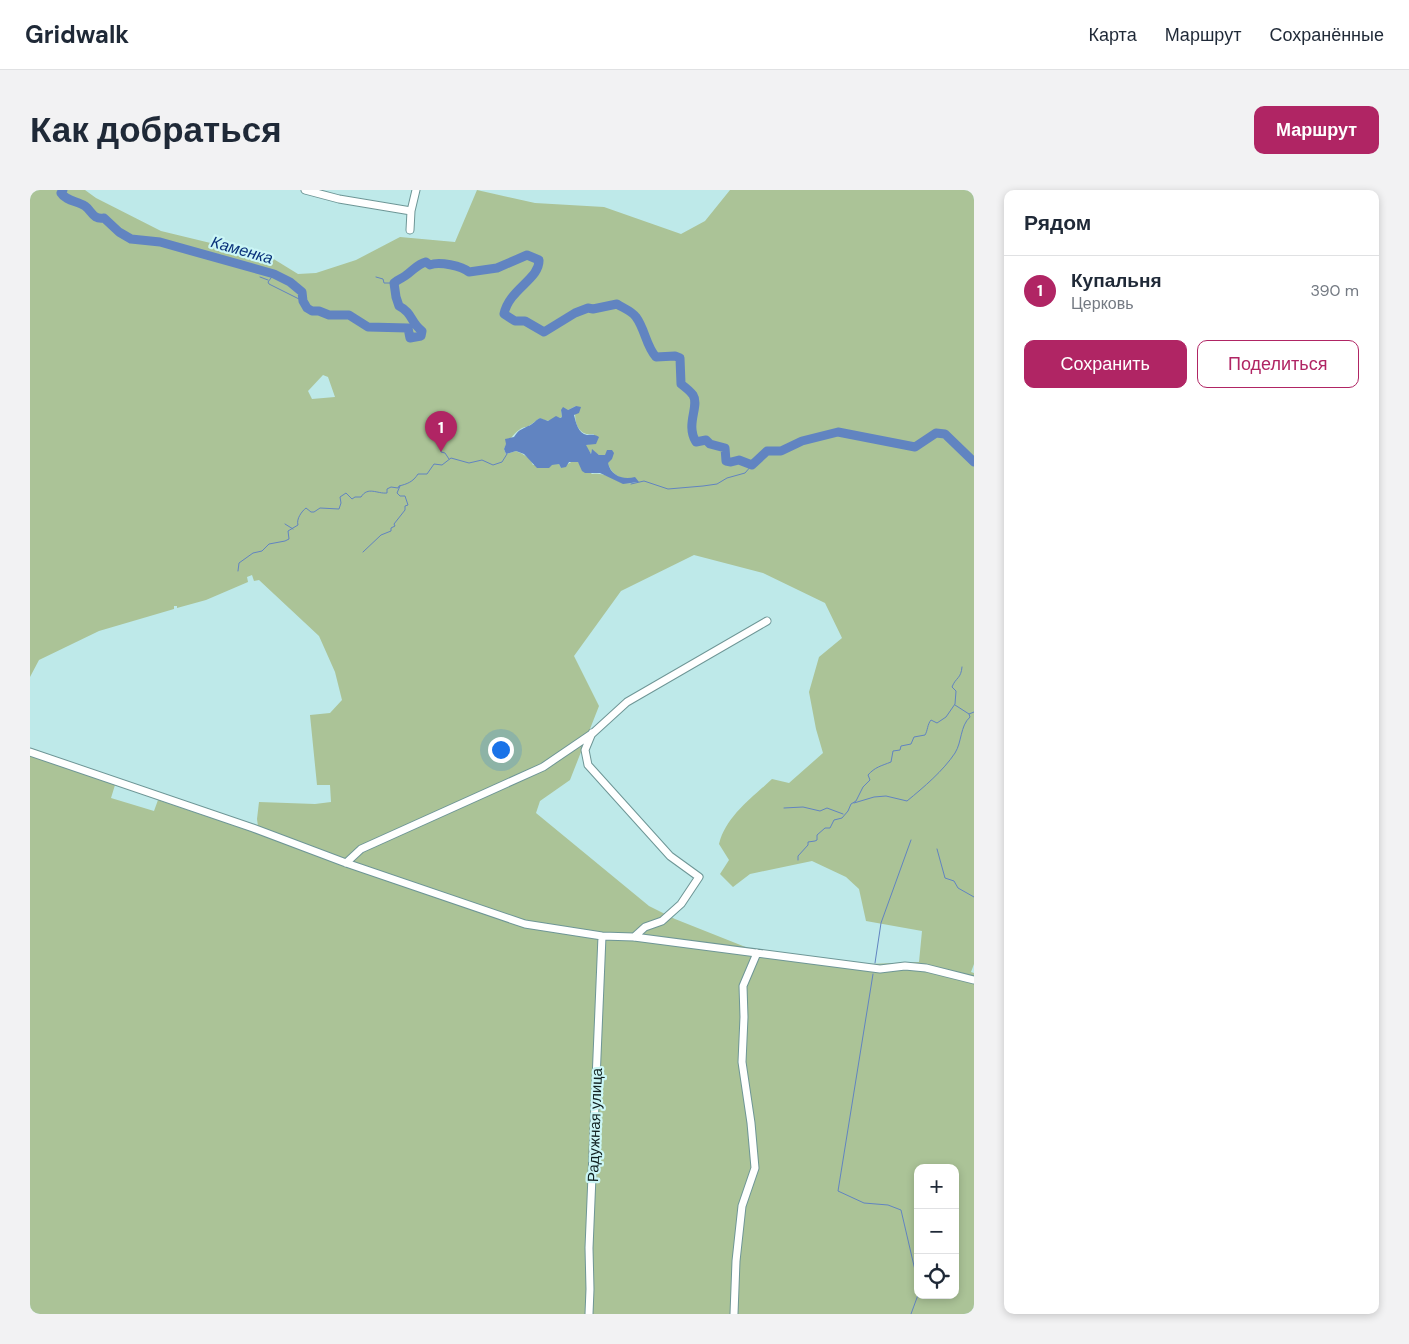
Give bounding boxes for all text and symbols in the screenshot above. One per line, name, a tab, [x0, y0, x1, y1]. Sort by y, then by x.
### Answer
text: Gridwalk	[25, 19, 129, 50]
text: Карта	[1089, 23, 1137, 47]
text: Маршрут	[1165, 23, 1241, 47]
text: Сохранённые	[1269, 23, 1384, 47]
button: Маршрут	[1254, 106, 1379, 154]
text: Как добраться	[30, 107, 282, 153]
text: Рядом	[1024, 209, 1091, 237]
water label: Каменка	[209, 231, 275, 269]
text: Купальня	[1071, 268, 1162, 293]
text: 1	[1037, 280, 1043, 301]
text: 390 m	[1311, 280, 1359, 301]
text: Церковь	[1071, 293, 1134, 314]
button: Сохранить	[1024, 340, 1187, 388]
button: Поделиться	[1197, 340, 1359, 388]
pin: 1	[425, 411, 457, 452]
your location	[488, 737, 514, 763]
street label: Радужная улица	[583, 1067, 607, 1182]
map controls	[914, 1164, 959, 1299]
button: +	[914, 1164, 959, 1209]
button: −	[914, 1209, 959, 1254]
button: locate	[914, 1254, 959, 1299]

